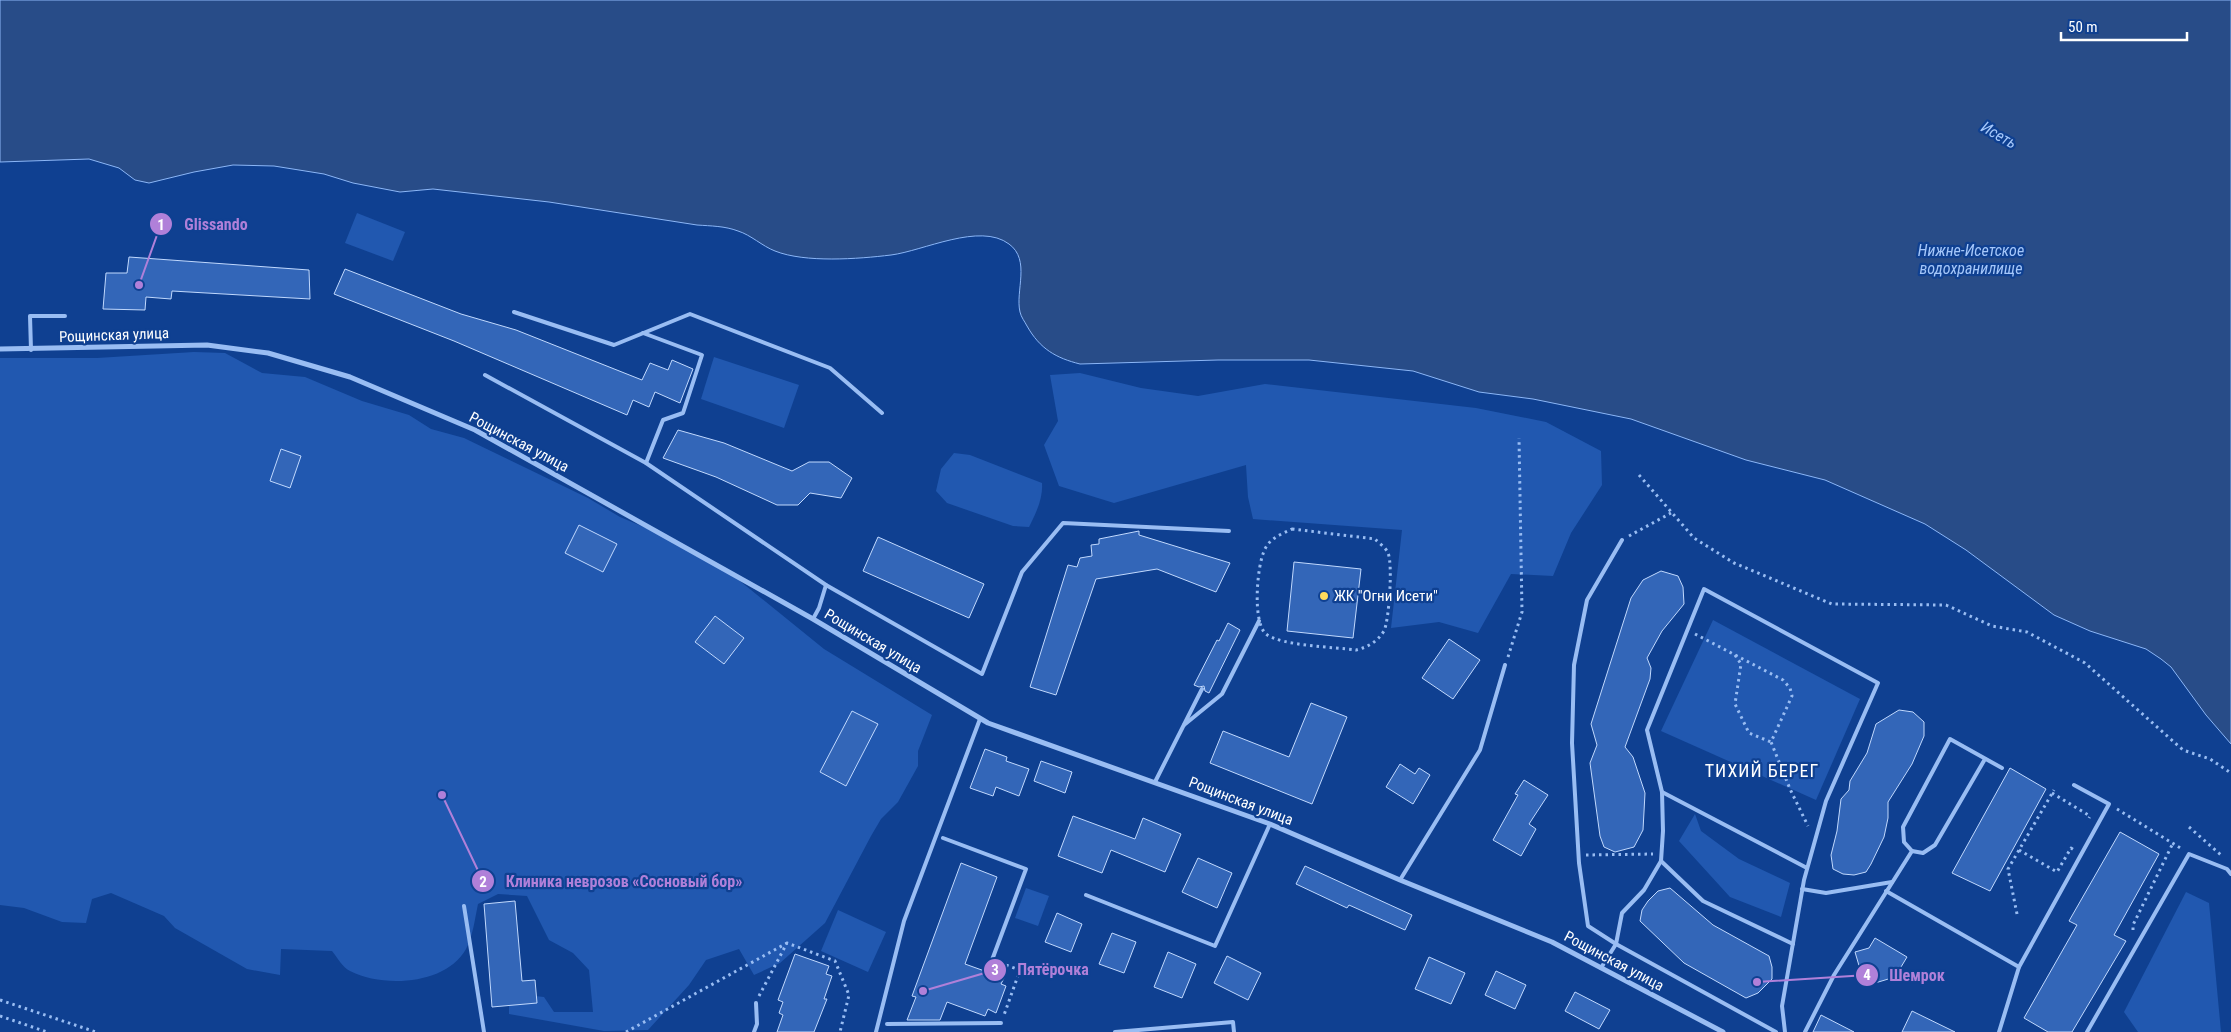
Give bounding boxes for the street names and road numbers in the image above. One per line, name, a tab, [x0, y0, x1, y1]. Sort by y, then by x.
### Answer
street label: Рощинская улица	[59, 324, 169, 346]
street label: Рощинская улица	[466, 408, 572, 476]
street label: Рощинская улица	[821, 605, 925, 677]
street label: Рощинская улица	[1186, 773, 1296, 829]
street label: Рощинская улица	[1561, 927, 1667, 995]

